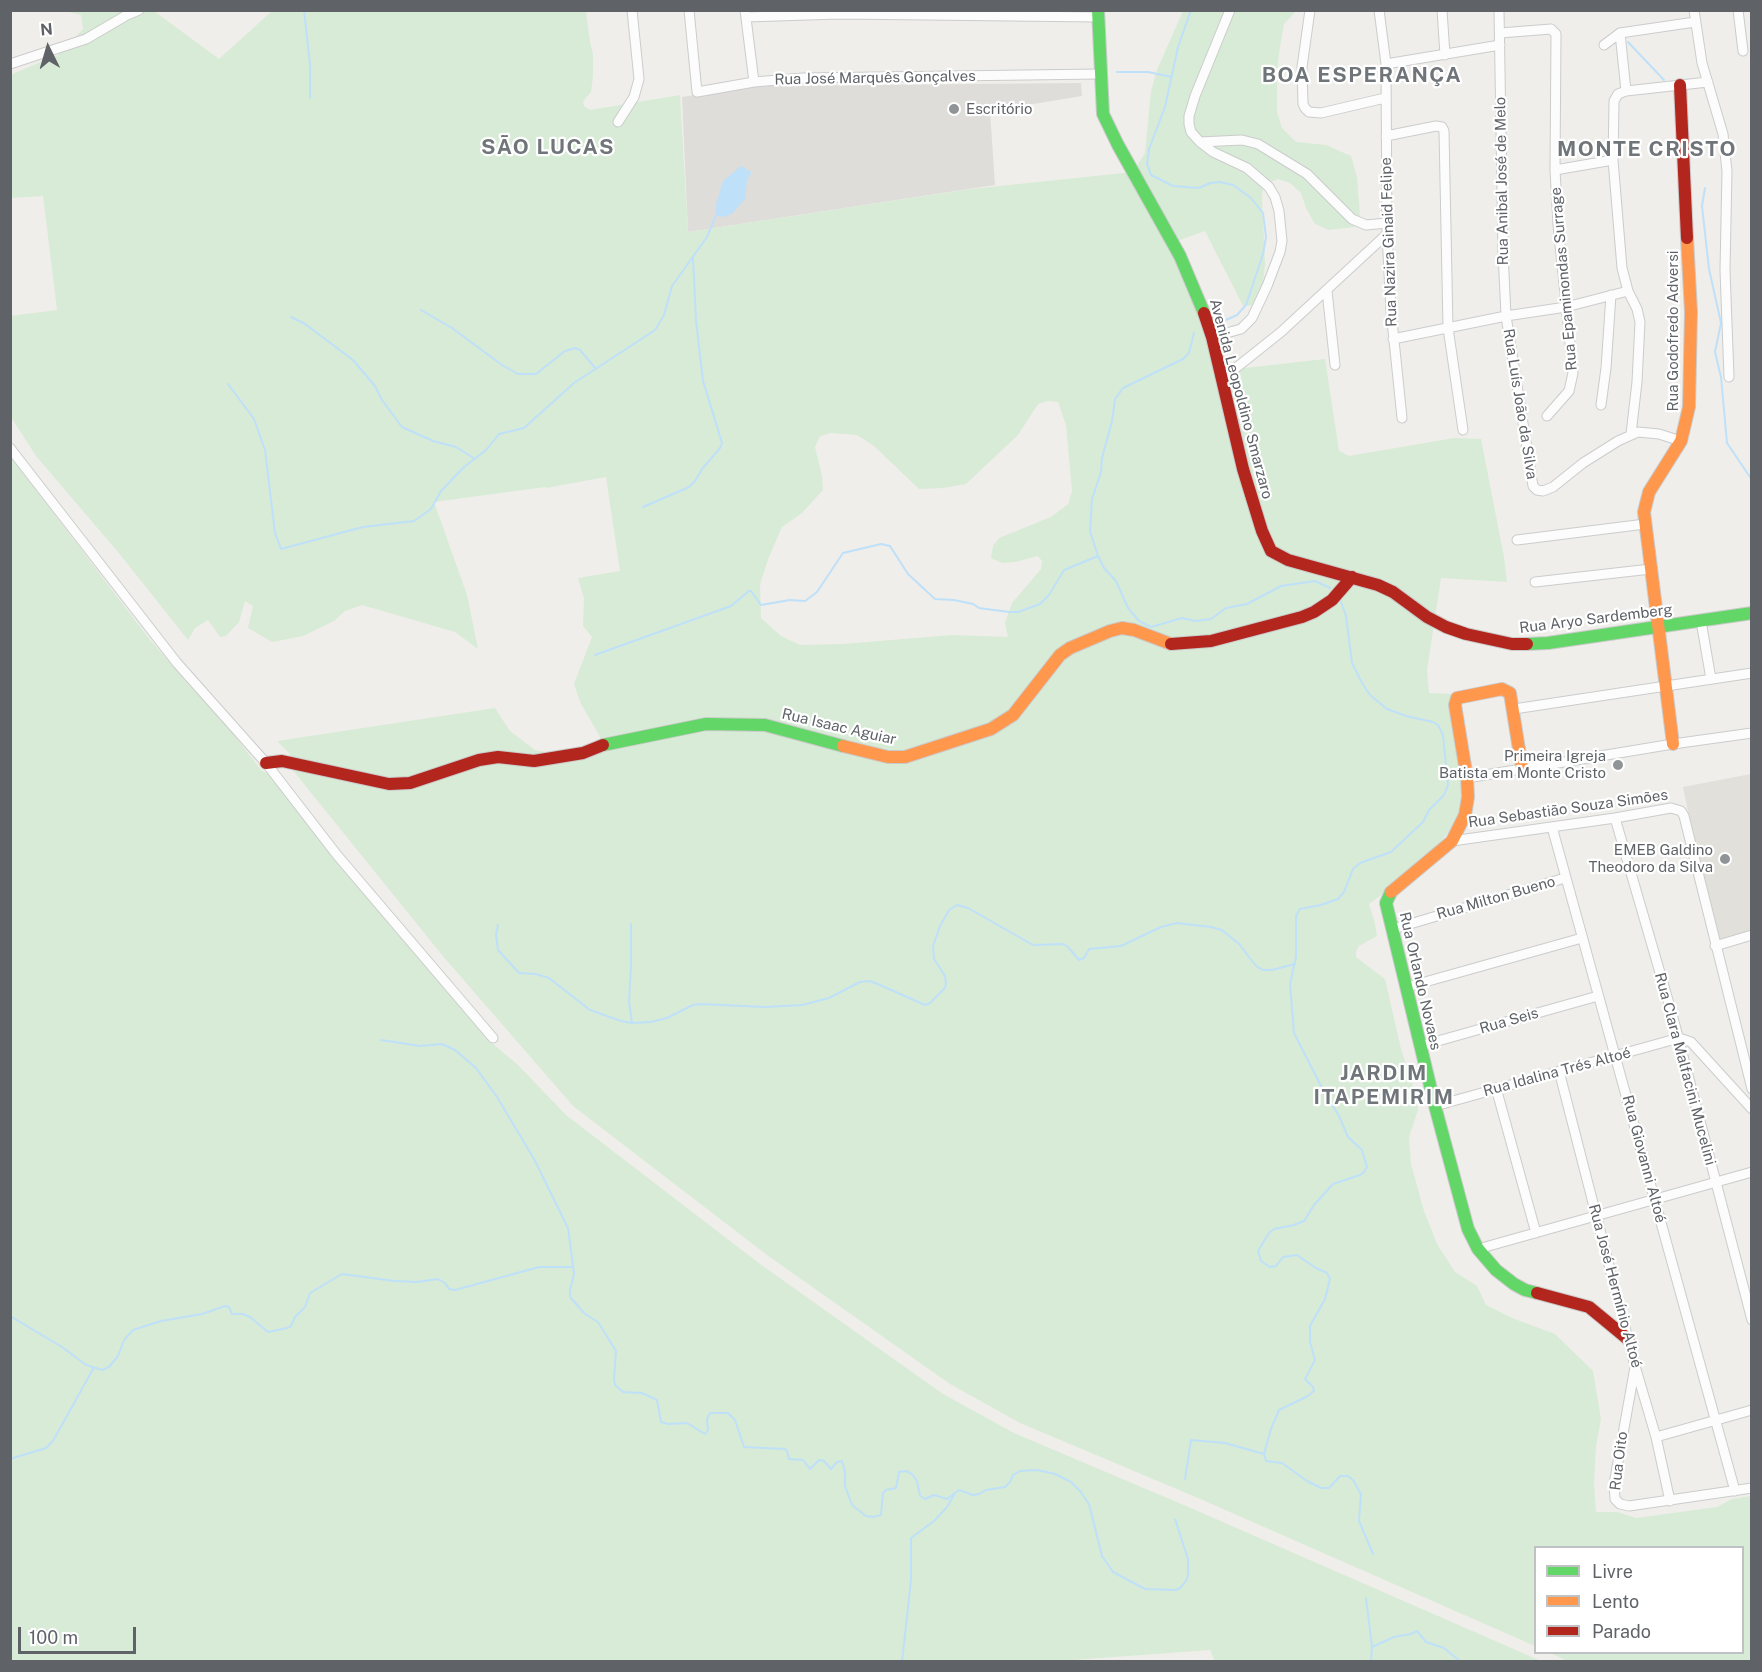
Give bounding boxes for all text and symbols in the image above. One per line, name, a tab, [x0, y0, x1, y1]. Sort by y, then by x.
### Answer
north arrow	[18, 18, 78, 78]
text: N	[39, 20, 53, 40]
district label: BOA ESPERANÇA	[1262, 63, 1462, 89]
street label: Rua José Marquês Gonçalves	[774, 67, 976, 89]
street label: Rua Anibal José de Melo	[1492, 97, 1512, 265]
place label: Escritório	[966, 100, 1033, 118]
marker: Escritório	[947, 102, 961, 116]
district label: SÃO LUCAS	[481, 135, 615, 161]
district label: MONTE CRISTO	[1557, 137, 1737, 163]
street label: Rua Nazira Ginaid Felipe	[1377, 157, 1401, 327]
street label: Rua Epaminondas Surrage	[1547, 187, 1581, 371]
street label: Rua Godofredo Adversi	[1664, 251, 1682, 411]
street label: Avenida Leopoldino Smarzaro	[1206, 297, 1276, 501]
street label: Rua Luís João da Silva	[1499, 327, 1541, 481]
street label: Rua Aryo Sardemberg	[1518, 601, 1674, 637]
street label: Rua Isaac Aguiar	[780, 705, 898, 749]
place label: Primeira Igreja Batista em Monte Cristo	[1439, 747, 1606, 782]
marker: Primeira Igreja Batista em Monte Cristo	[1611, 758, 1625, 772]
street label: Rua Sebastião Souza Simões	[1467, 786, 1669, 832]
place label: EMEB Galdino Theodoro da Silva	[1588, 841, 1713, 876]
marker: EMEB Galdino Theodoro da Silva	[1718, 852, 1732, 866]
street label: Rua Milton Bueno	[1435, 872, 1557, 924]
street label: Rua Orlando Novaes	[1395, 910, 1445, 1052]
street label: Rua Clara Malfacini Mucelini	[1651, 971, 1719, 1167]
street label: Rua Seis	[1477, 1004, 1541, 1038]
street label: Rua Idalina Trés Altoé	[1481, 1044, 1633, 1100]
district label: JARDIM ITAPEMIRIM	[1314, 1061, 1454, 1111]
street label: Rua Giovanni Altoé	[1618, 1093, 1670, 1225]
street label: Rua José Hermínio Altoé	[1584, 1202, 1646, 1370]
street label: Rua Oito	[1606, 1430, 1632, 1492]
legend	[1534, 1546, 1744, 1654]
text: Livre	[1592, 1561, 1633, 1582]
text: Lento	[1592, 1591, 1639, 1612]
scale bar	[21, 1615, 140, 1653]
text: Parado	[1592, 1621, 1651, 1642]
text: 100 m	[29, 1627, 78, 1648]

